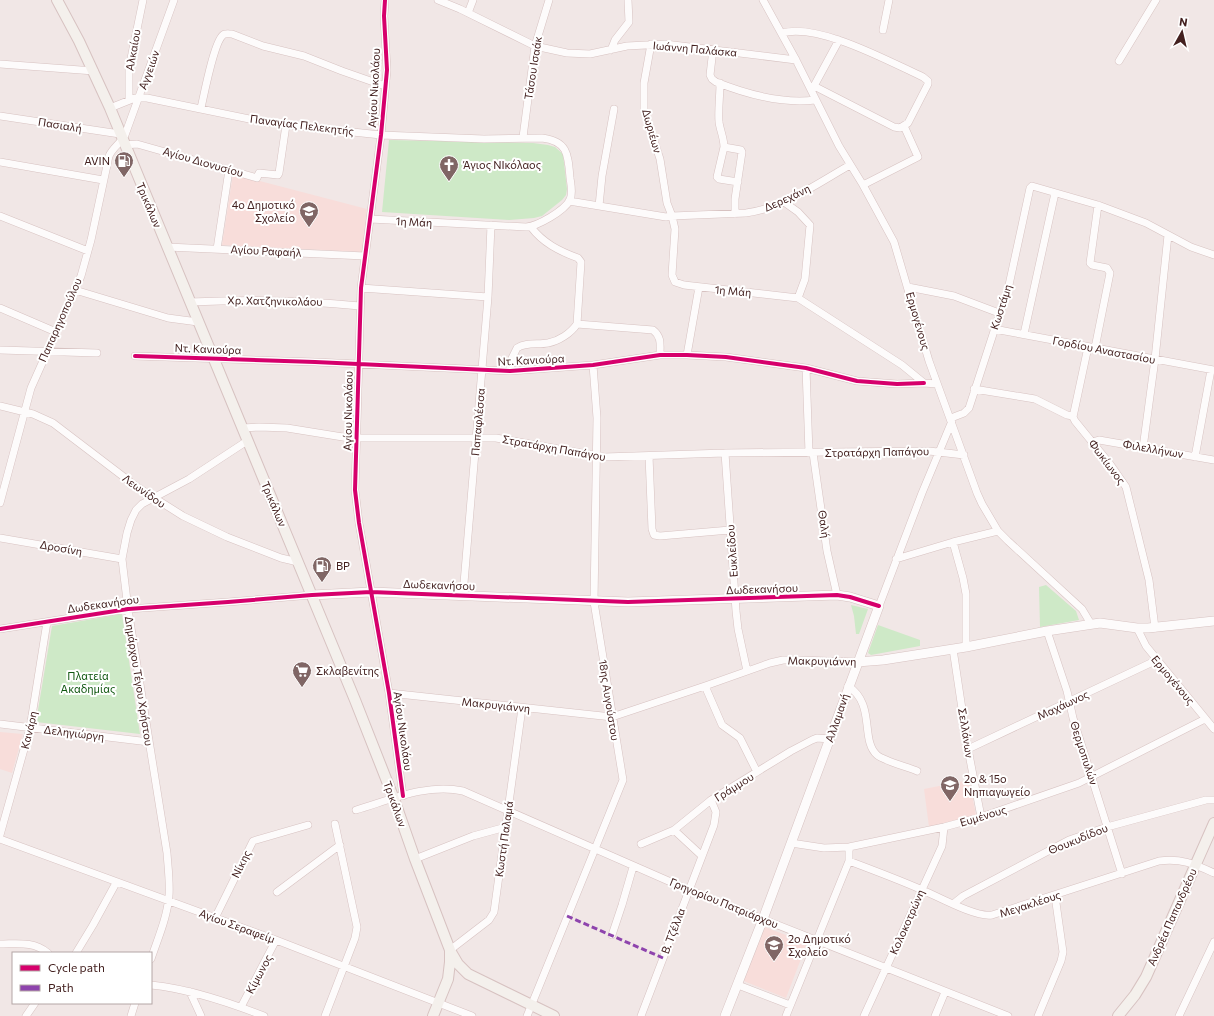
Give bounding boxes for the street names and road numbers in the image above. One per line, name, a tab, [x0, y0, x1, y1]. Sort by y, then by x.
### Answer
street label: Αλκαίου	[122, 28, 143, 72]
street label: Τάσου Ισαάκ	[521, 35, 544, 101]
street label: Ιωάννη Παλάσκα	[652, 38, 738, 59]
street label: Αγγειών	[135, 48, 162, 91]
street label: Αγίου Νικολάου	[365, 48, 382, 128]
street label: Δωριέων	[640, 107, 665, 155]
street label: Παναγίας Πελεκητής	[249, 112, 355, 137]
street label: Πασιαλή	[37, 115, 83, 134]
street label: Αγίου Διονυσίου	[161, 144, 245, 179]
street label: Τρικάλων	[134, 180, 165, 230]
street label: Δερεχάνη	[762, 181, 812, 214]
street label: 1η Μάη	[395, 214, 433, 229]
street label: Αγίου Ραφαήλ	[230, 242, 302, 259]
street label: Παπαρηγοπούλου	[35, 276, 84, 364]
street label: 1η Μάη	[714, 282, 752, 299]
street label: Κωστάμη	[987, 283, 1014, 331]
street label: Ερμογένους	[904, 290, 933, 352]
street label: Χρ. Χατζηνικολάου	[227, 293, 323, 308]
street label: Γορδίου Αναστασίου	[1052, 333, 1157, 366]
street label: Ντ. Κανιούρα	[174, 341, 242, 356]
street label: Ντ. Κανιούρα	[497, 351, 565, 368]
street label: Αγίου Νικολάου	[340, 371, 355, 451]
street label: Παπαφλέσσα	[468, 387, 487, 456]
street label: Στρατάρχη Παπάγου	[502, 432, 607, 463]
street label: Φωκίωνος	[1086, 437, 1128, 487]
street label: Φιλελλήνων	[1122, 437, 1185, 460]
street label: Στρατάρχη Παπάγου	[825, 444, 929, 459]
street label: Λεωνίδου	[120, 471, 168, 510]
street label: Τρικάλων	[259, 479, 290, 529]
street label: Θαλή	[816, 509, 833, 539]
street label: Ευκλείδου	[723, 524, 740, 578]
street label: Δροσίνη	[39, 537, 83, 558]
street label: Δωδεκανήσου	[403, 577, 475, 592]
street label: Δωδεκανήσου	[726, 581, 798, 596]
street label: Δωδεκανήσου	[66, 592, 140, 615]
street label: Δημάρχου Τέγου Χρήστου	[123, 615, 156, 747]
street label: Ερμογένους	[1149, 652, 1198, 707]
street label: Μακρυγιάννη	[787, 653, 857, 668]
street label: 18ης Αυγούστου	[597, 658, 622, 741]
street label: Μαχάωνος	[1035, 687, 1091, 722]
street label: Αγίου Νικολάου	[392, 690, 415, 771]
street label: Αλλαμανή	[822, 692, 851, 744]
street label: Μακρυγιάννη	[461, 694, 531, 715]
street label: Σελλάνων	[956, 707, 977, 759]
street label: Κανάρη	[18, 710, 39, 750]
street label: Θερμοπυλών	[1068, 719, 1101, 787]
street label: Δεληγιώργη	[43, 722, 105, 743]
street label: Γράμμου	[712, 769, 756, 804]
street label: Τρικάλων	[381, 779, 410, 829]
street label: Κωστή Παλαμά	[492, 800, 515, 878]
street label: Ευμένους	[958, 802, 1008, 829]
street label: Θουκυδίδου	[1046, 821, 1110, 856]
street label: Νίκης	[228, 848, 253, 880]
street label: Ανδρέα Παπανδρέου	[1144, 866, 1199, 967]
street label: Γρηγορίου Πατριάρχου	[668, 875, 780, 930]
street label: Κολοκοτρώνη	[886, 887, 927, 956]
street label: Μεγακλέους	[998, 888, 1062, 920]
street label: Αγίου Σεραφείμ	[197, 906, 277, 945]
street label: Β. Τζέλλα	[658, 906, 687, 956]
street label: Κίμωνος	[243, 952, 274, 996]

